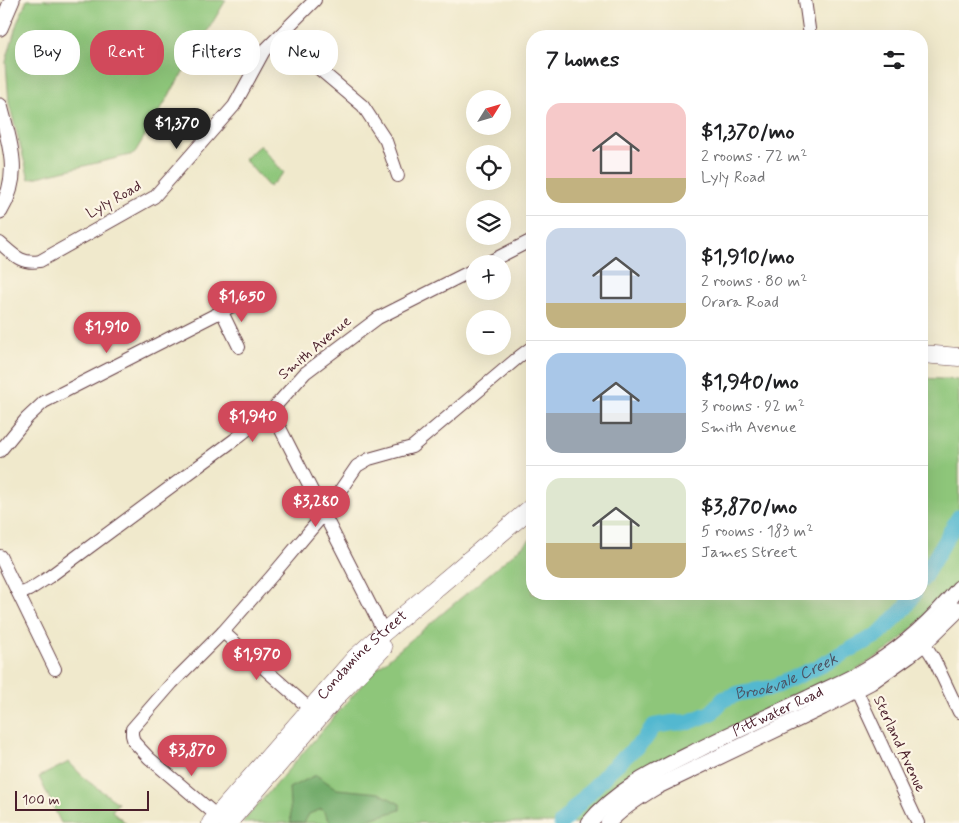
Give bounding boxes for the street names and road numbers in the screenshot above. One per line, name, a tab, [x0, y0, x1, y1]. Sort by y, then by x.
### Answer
street label: Lyly Road	[83, 176, 145, 224]
street label: Smith Avenue	[274, 312, 356, 384]
street label: Condamine Street	[313, 606, 412, 704]
street label: Pittwater Road	[729, 682, 827, 742]
street label: Sterland Avenue	[868, 693, 930, 795]

